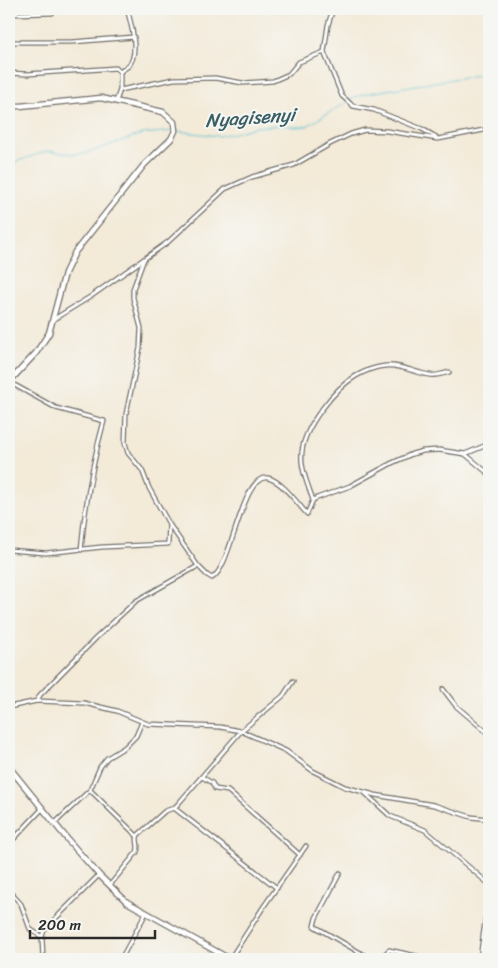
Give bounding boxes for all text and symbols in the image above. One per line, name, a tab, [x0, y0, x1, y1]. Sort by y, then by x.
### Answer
water label: Nyagisenyi	[204, 98, 300, 137]
scale bar	[30, 908, 155, 940]
text: 200 m	[38, 912, 82, 938]

